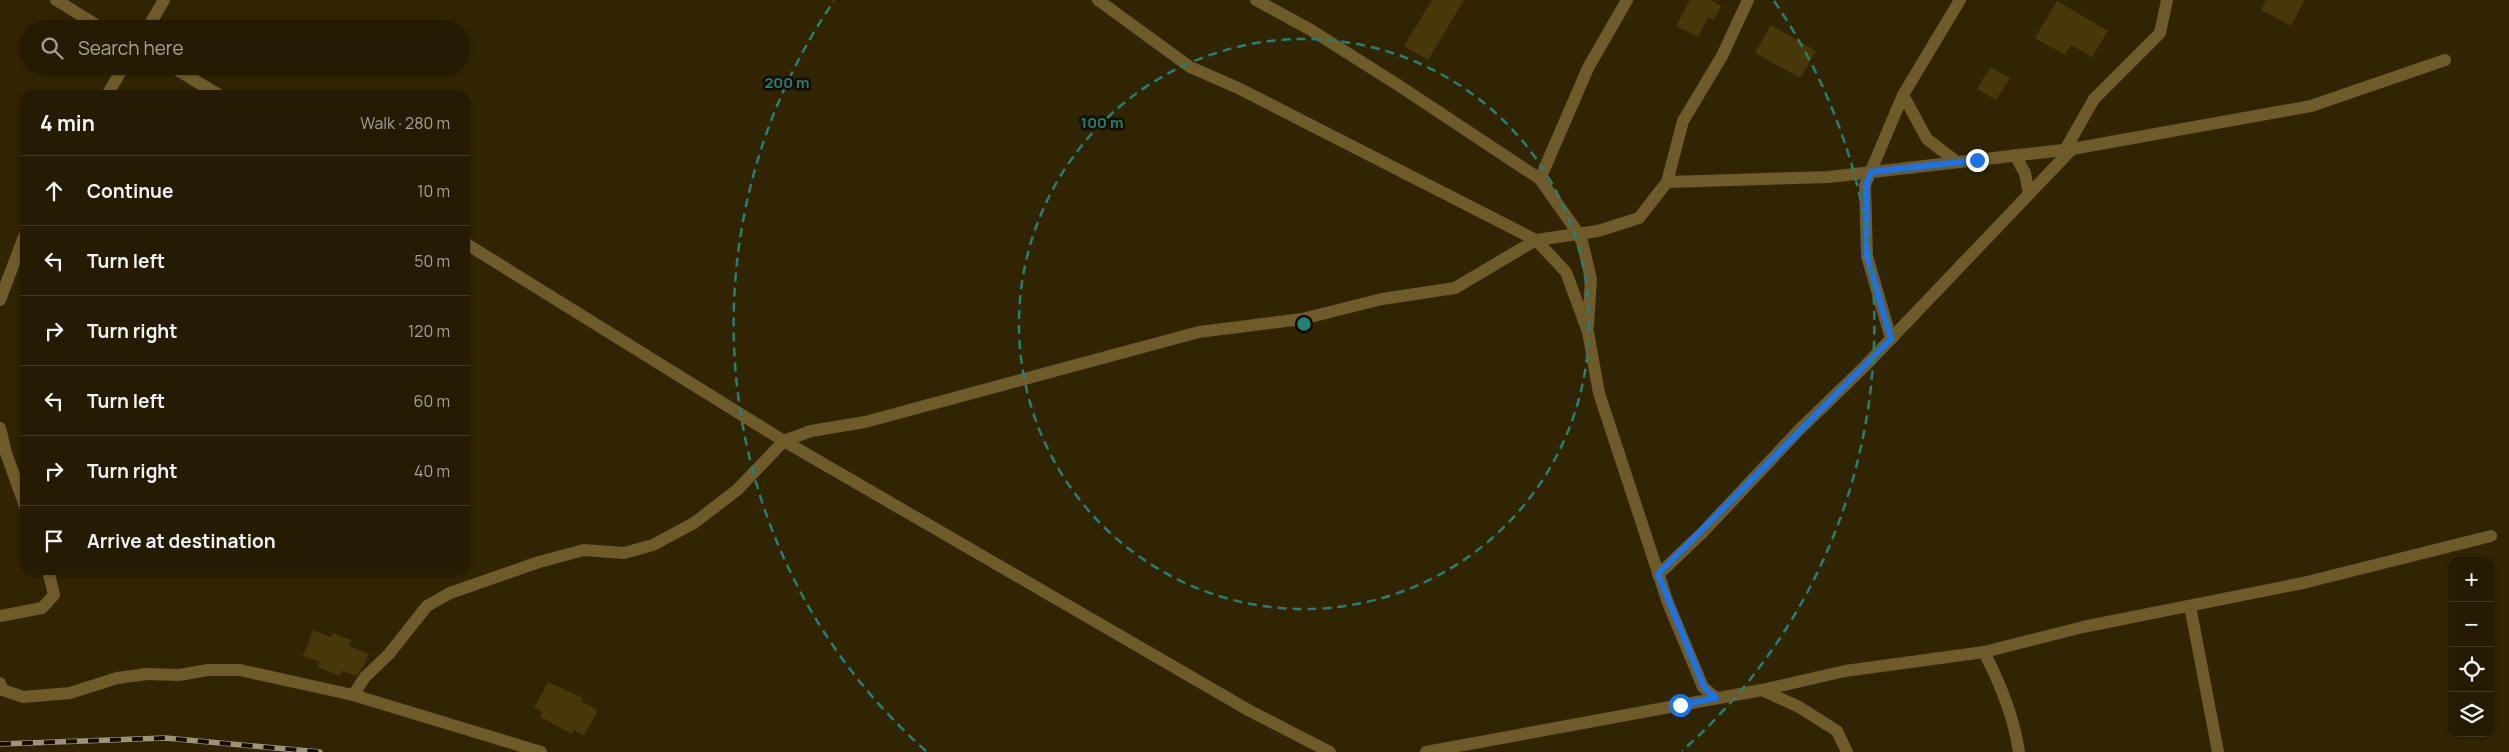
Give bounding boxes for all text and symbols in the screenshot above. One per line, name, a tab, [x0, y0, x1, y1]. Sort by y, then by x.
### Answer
search box	[20, 20, 470, 75]
icon: search	[38, 34, 66, 62]
text: Search here	[78, 35, 184, 61]
text: 200 m	[764, 72, 810, 93]
text: 4 min	[40, 109, 95, 137]
text: Walk · 280 m	[360, 112, 450, 134]
text: 100 m	[1081, 112, 1123, 133]
route end	[1966, 149, 1989, 172]
icon: ahead	[40, 177, 68, 205]
text: Continue	[87, 178, 173, 204]
text: 10 m	[417, 180, 450, 202]
icon: left	[40, 247, 68, 275]
text: Turn left	[87, 248, 165, 274]
text: 50 m	[414, 250, 450, 272]
centre of rings	[1295, 315, 1313, 333]
icon: right	[40, 317, 68, 345]
text: Turn right	[87, 318, 177, 344]
text: 120 m	[408, 320, 450, 342]
icon: left	[40, 387, 68, 415]
text: Turn left	[87, 388, 165, 414]
text: 60 m	[414, 390, 450, 412]
icon: right	[40, 457, 68, 485]
text: Turn right	[87, 458, 177, 484]
text: 40 m	[414, 460, 450, 482]
icon: arrive	[40, 527, 68, 555]
text: Arrive at destination	[87, 528, 276, 554]
map controls	[2449, 557, 2494, 737]
button: +	[2449, 557, 2494, 602]
button: −	[2449, 602, 2494, 647]
button: locate	[2449, 647, 2494, 692]
button: layers	[2449, 692, 2494, 737]
route start	[1669, 694, 1692, 717]

